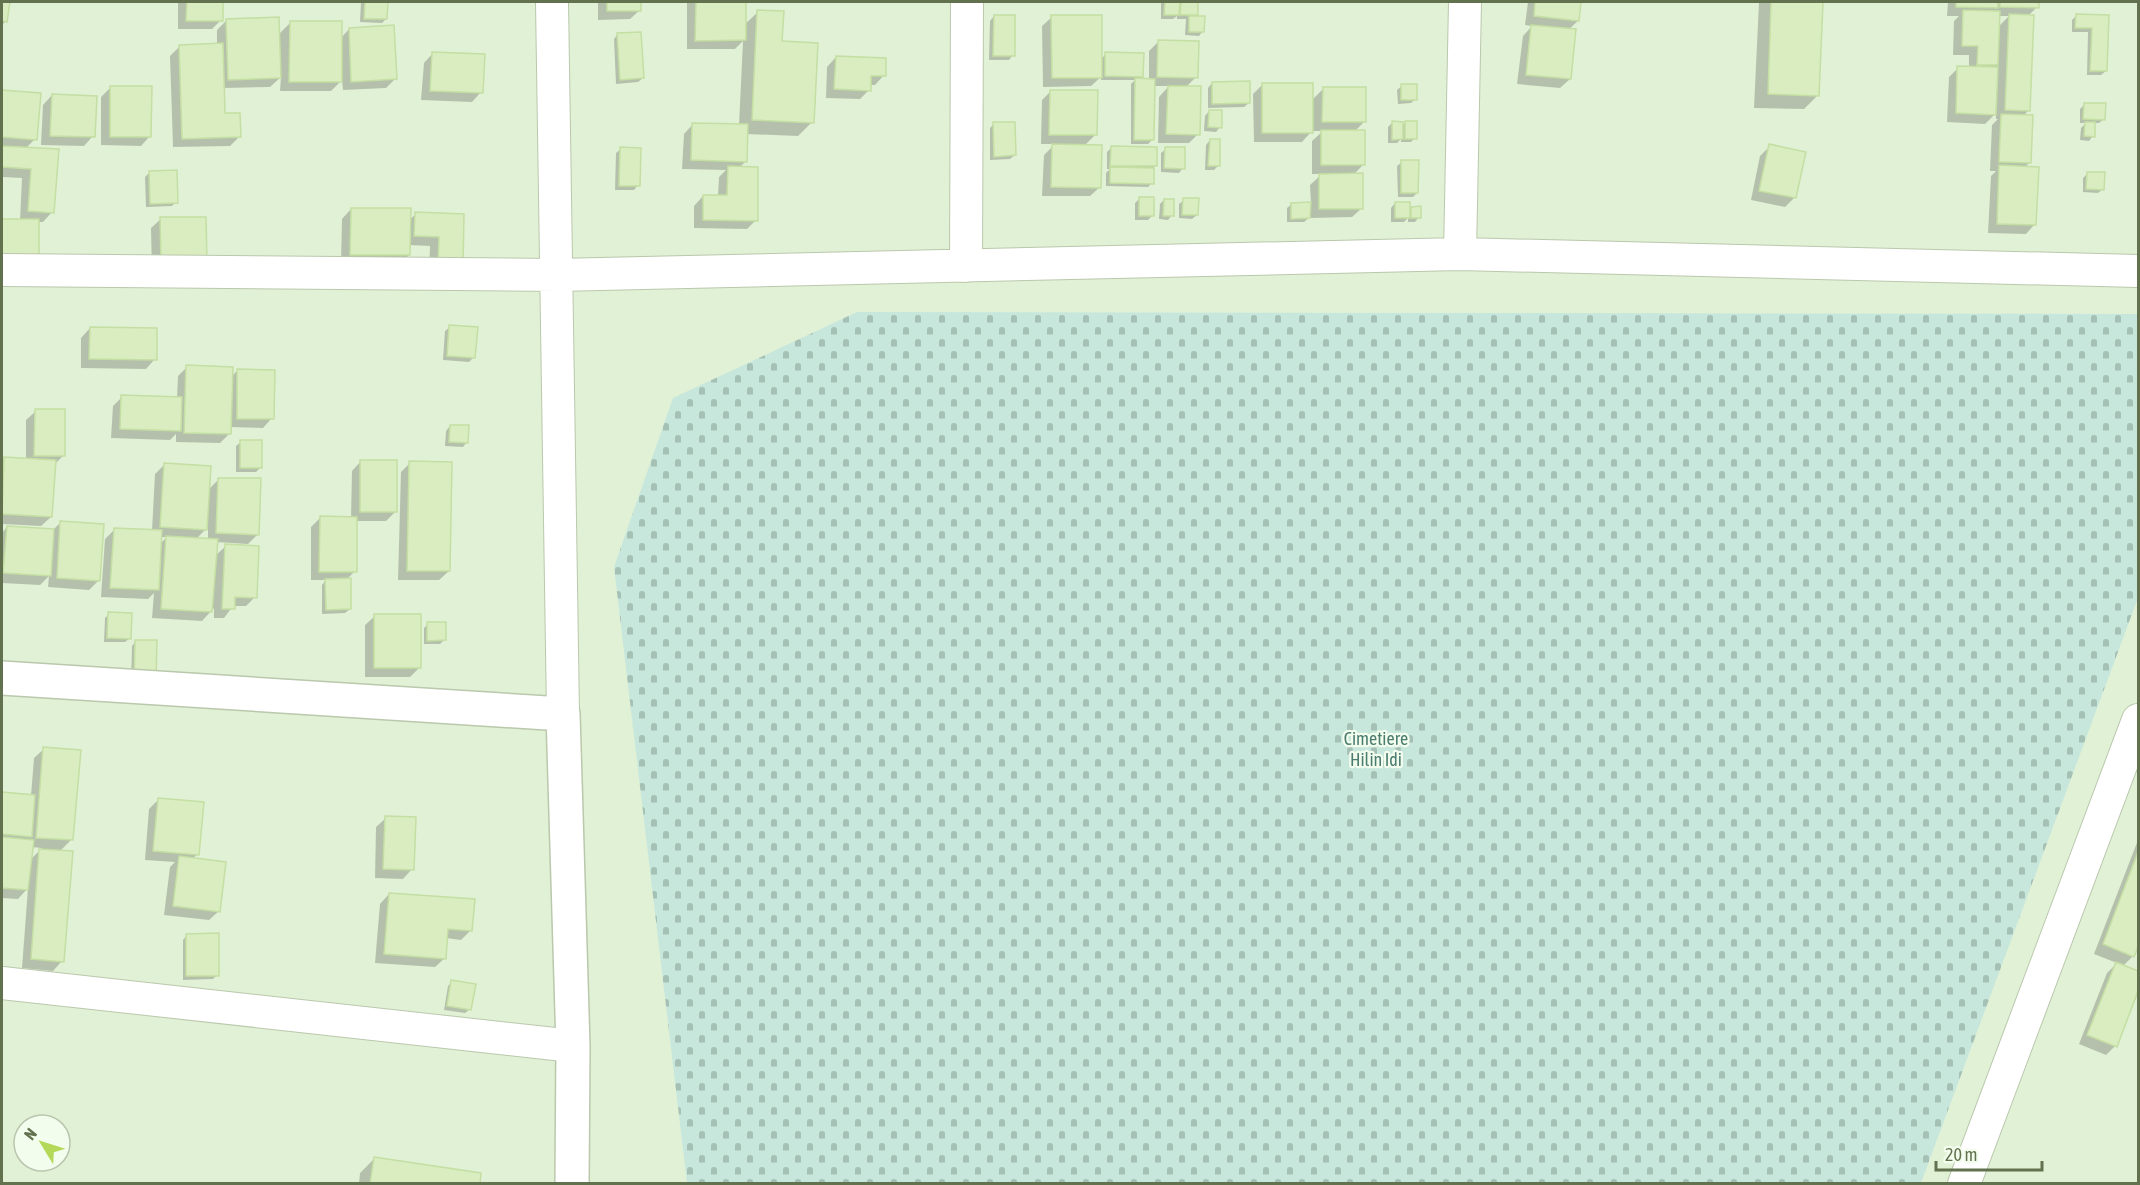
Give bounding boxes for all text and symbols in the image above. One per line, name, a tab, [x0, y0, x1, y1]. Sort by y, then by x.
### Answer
park label: Cimetiere Hilin Idi	[1344, 728, 1408, 770]
north arrow	[12, 1113, 72, 1173]
text: N	[20, 1124, 40, 1143]
scale bar	[1936, 1134, 2042, 1172]
text: 20 m	[1945, 1144, 1977, 1165]

